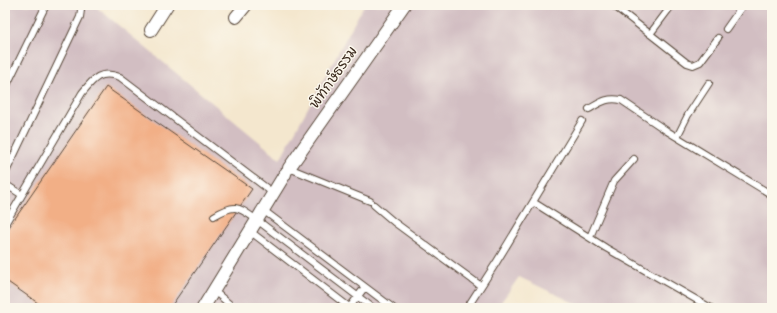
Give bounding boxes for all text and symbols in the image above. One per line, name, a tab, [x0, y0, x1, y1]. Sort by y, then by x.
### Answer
street label: พิทักษ์ธรรม	[305, 42, 363, 114]

